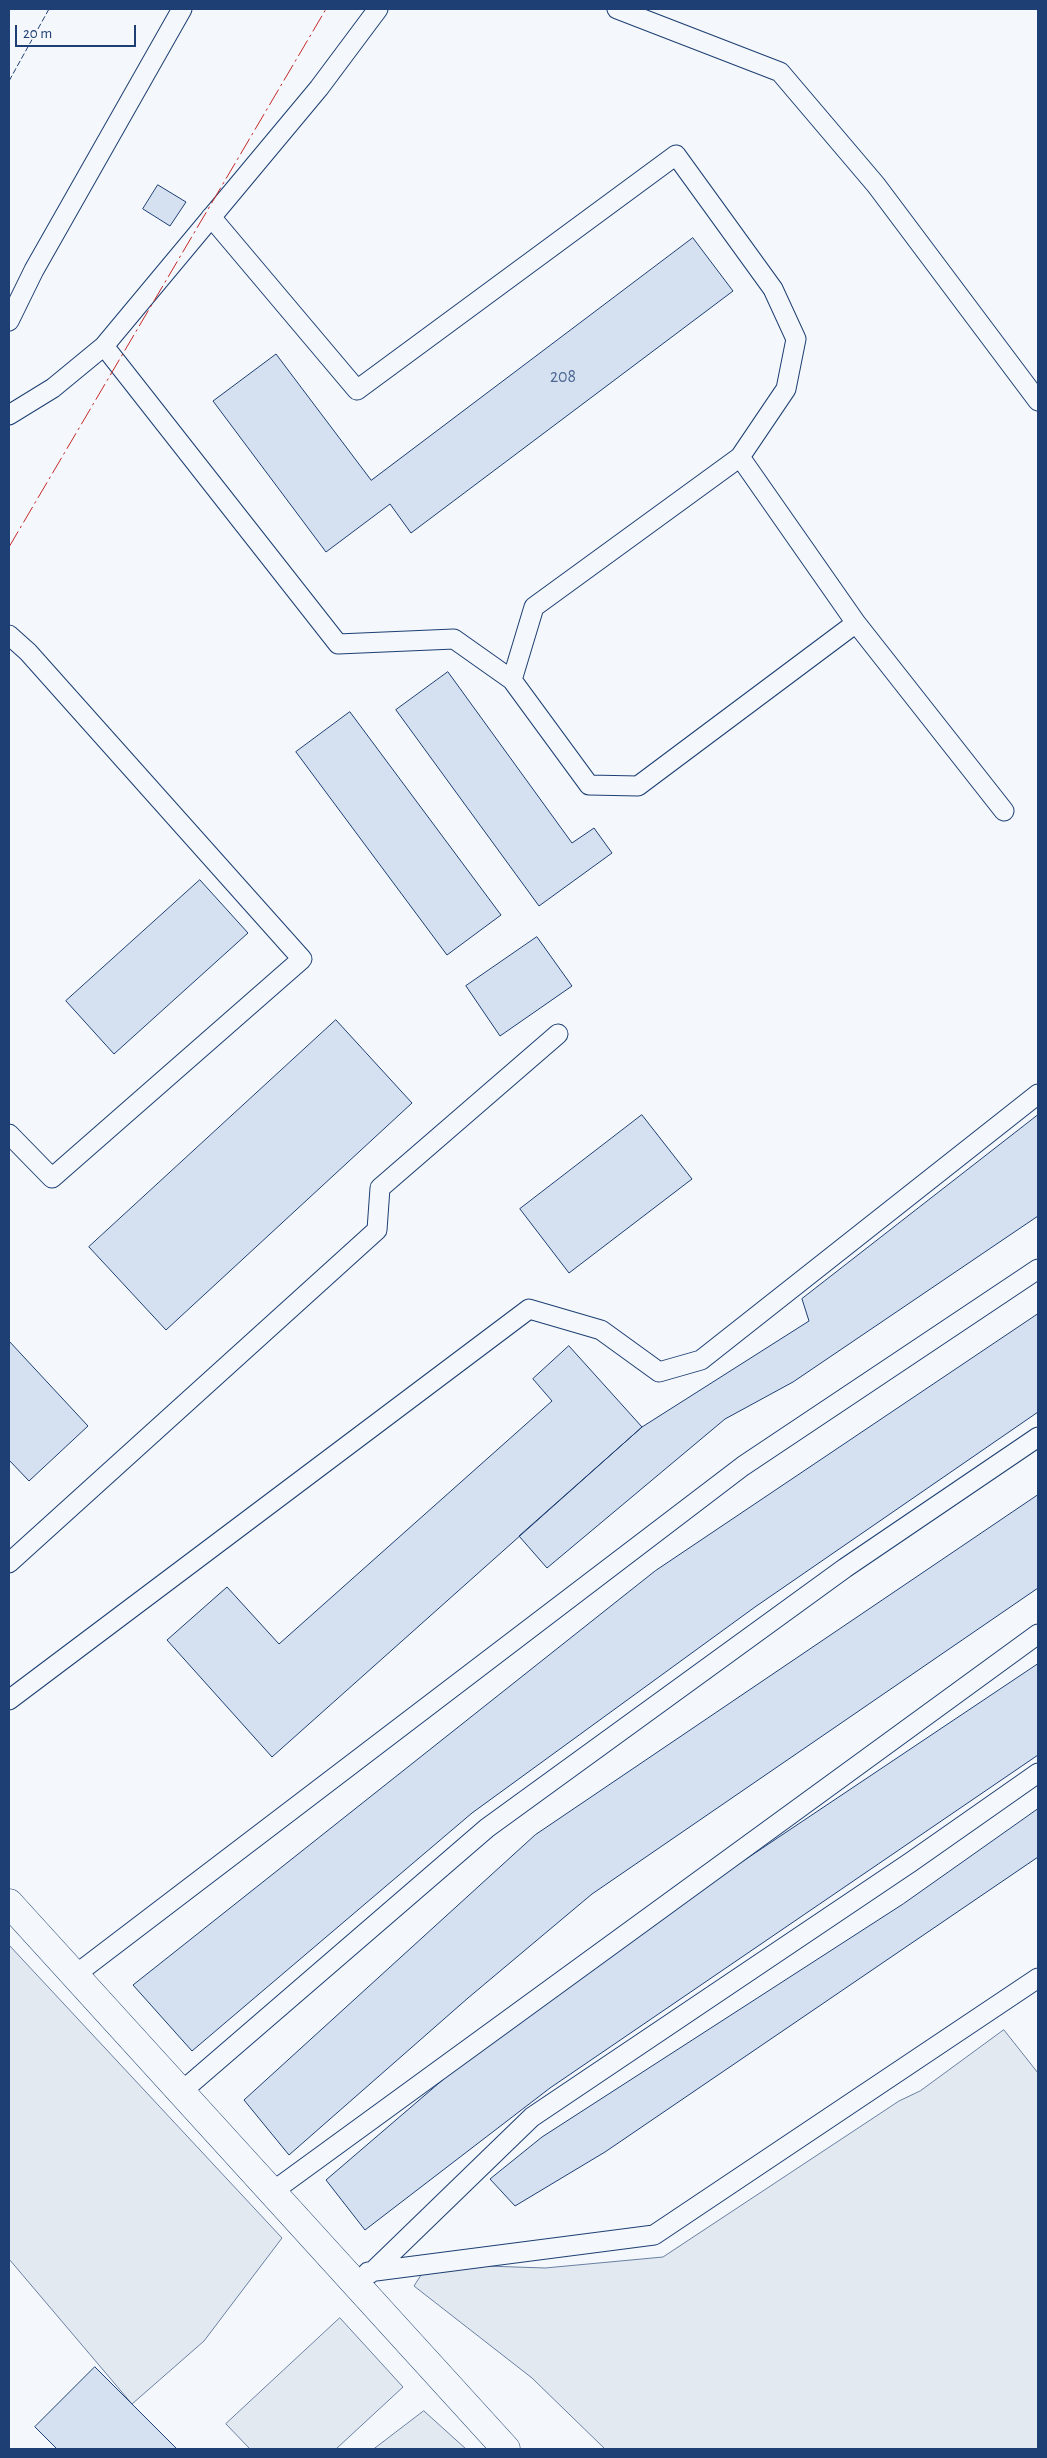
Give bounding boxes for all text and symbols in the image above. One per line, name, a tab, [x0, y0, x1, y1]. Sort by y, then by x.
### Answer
scale bar	[18, 15, 139, 47]
text: 20 m	[23, 26, 52, 41]
house number: 208	[550, 366, 576, 388]

